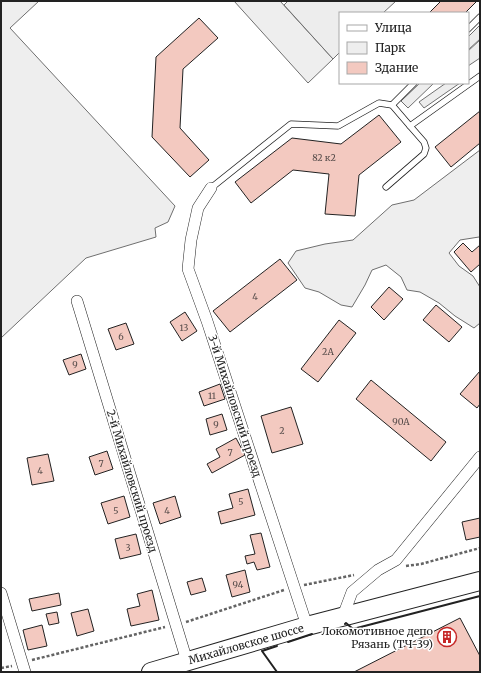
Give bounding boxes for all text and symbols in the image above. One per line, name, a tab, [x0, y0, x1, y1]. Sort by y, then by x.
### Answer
legend	[339, 12, 469, 84]
text: Улица	[374, 20, 412, 35]
text: Парк	[375, 40, 406, 55]
text: Здание	[375, 60, 418, 75]
house number: 82 к2	[312, 152, 336, 163]
house number: 4	[252, 291, 258, 302]
house number: 13	[180, 322, 188, 333]
house number: 6	[118, 331, 124, 342]
street label: 3-й Михайловский проезд	[205, 333, 265, 479]
house number: 2А	[322, 346, 335, 357]
house number: 9	[72, 359, 78, 370]
house number: 11	[208, 390, 216, 401]
street label: 2-й Михайловский проезд	[104, 408, 160, 554]
house number: 90А	[392, 416, 410, 427]
house number: 9	[213, 419, 219, 430]
house number: 2	[279, 425, 285, 436]
house number: 7	[227, 447, 233, 458]
house number: 7	[98, 458, 104, 469]
house number: 4	[37, 465, 43, 476]
house number: 5	[238, 496, 244, 507]
house number: 5	[113, 505, 119, 516]
house number: 4	[164, 505, 170, 516]
house number: 3	[125, 542, 131, 553]
house number: 94	[233, 579, 244, 590]
street label: Михайловское шоссе	[187, 621, 306, 667]
place label: Локомотивное депо Рязань (ТЧ-39)	[322, 624, 434, 651]
building icon: Локомотивное депо Рязань (ТЧ-39)	[436, 626, 458, 648]

